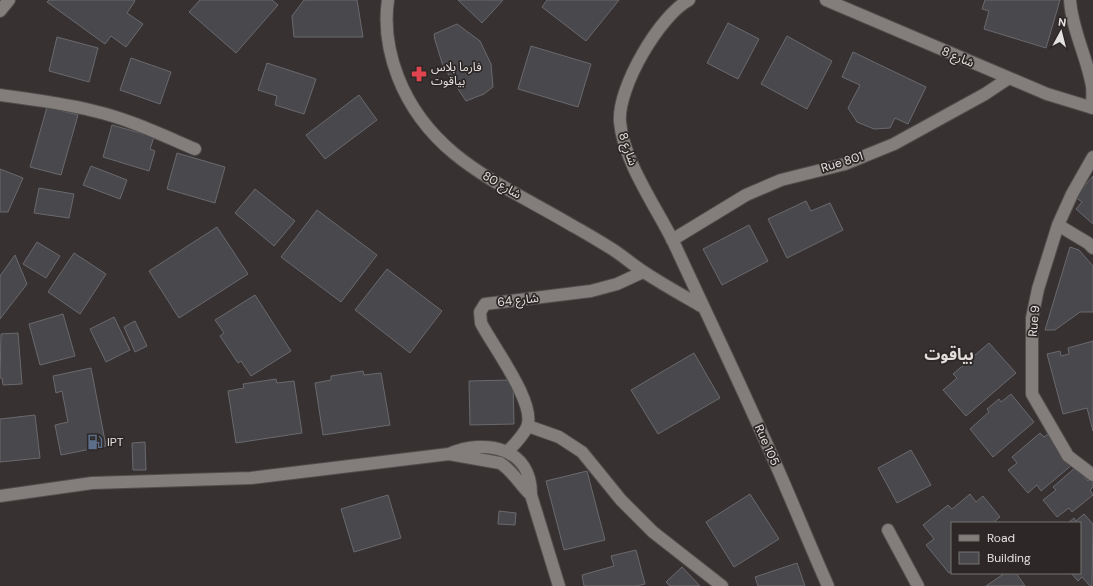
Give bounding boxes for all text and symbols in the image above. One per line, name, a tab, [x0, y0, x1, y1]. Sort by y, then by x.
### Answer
north arrow	[1041, 12, 1081, 52]
text: N	[1057, 15, 1067, 30]
street label: شارع 8	[939, 43, 977, 72]
place label: فارما بلاس بياقوت	[431, 59, 482, 89]
pharmacy icon: فارما بلاس بياقوت	[410, 65, 428, 83]
street label: شارع 8	[614, 130, 641, 168]
street label: Rue 801	[819, 148, 865, 176]
street label: شارع 80	[479, 168, 524, 203]
street label: شارع 64	[497, 290, 540, 311]
street label: Rue 9	[1025, 305, 1043, 337]
district label: بياقوت	[924, 344, 974, 365]
street label: Rue 105	[751, 422, 783, 468]
fuel station icon: IPT	[86, 433, 104, 451]
place label: IPT	[107, 434, 124, 450]
legend	[951, 522, 1081, 574]
text: Road	[987, 530, 1015, 546]
text: Building	[987, 550, 1031, 566]

